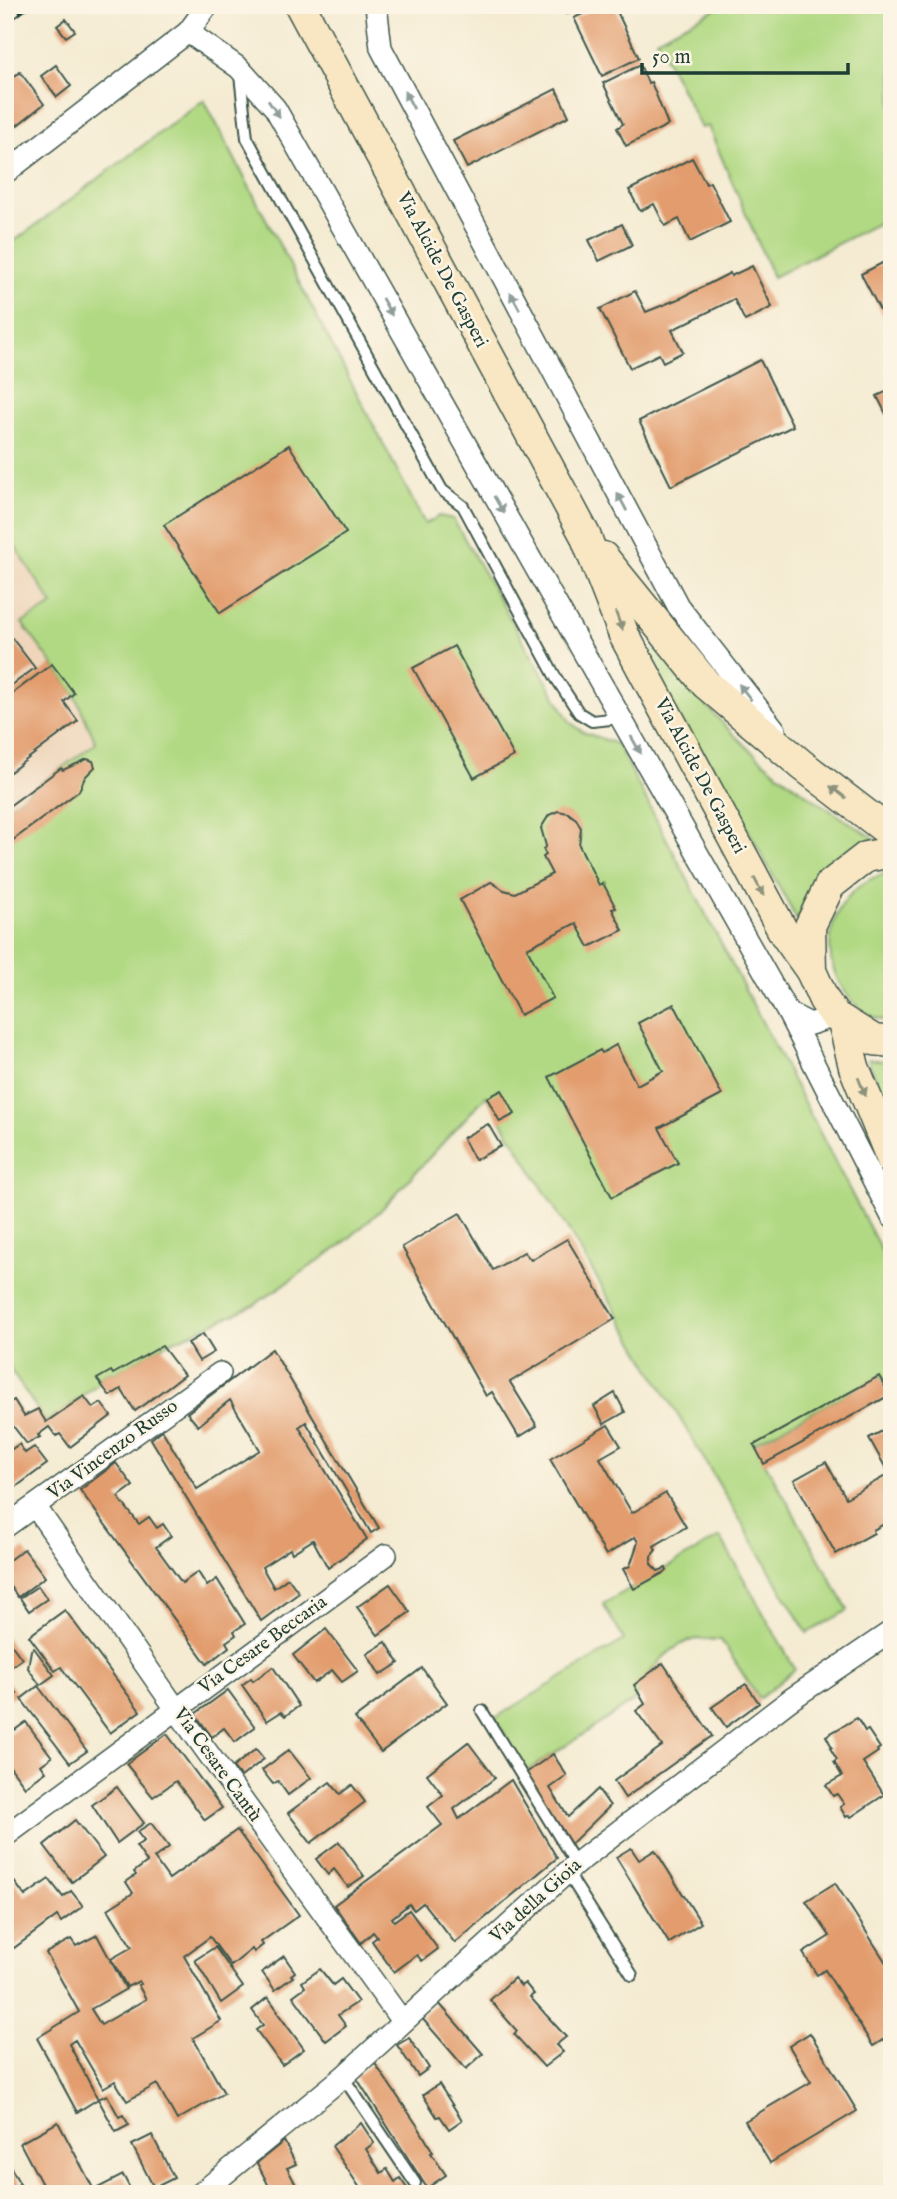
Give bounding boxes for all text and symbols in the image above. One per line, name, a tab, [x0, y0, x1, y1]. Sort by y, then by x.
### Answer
scale bar	[642, 32, 848, 76]
text: 50 m	[652, 44, 691, 71]
one-way arrow	[403, 90, 414, 110]
one-way arrow	[267, 100, 281, 118]
street label: Via Alcide De Gasperi	[390, 187, 493, 352]
one-way arrow	[510, 291, 521, 311]
one-way arrow	[381, 297, 393, 316]
one-way arrow	[616, 492, 628, 511]
one-way arrow	[493, 495, 505, 514]
one-way arrow	[613, 611, 624, 632]
one-way arrow	[738, 683, 752, 701]
street label: Via Alcide De Gasperi	[648, 693, 751, 858]
one-way arrow	[630, 736, 642, 755]
one-way arrow	[829, 785, 847, 800]
one-way arrow	[754, 877, 765, 897]
one-way arrow	[856, 1076, 867, 1097]
street label: Via Vincenzo Russo	[42, 1395, 183, 1506]
street label: Via Cesare Beccaria	[193, 1590, 333, 1700]
street label: Via Cesare Cantù	[167, 1702, 267, 1827]
street label: Via della Gioia	[484, 1853, 587, 1949]

